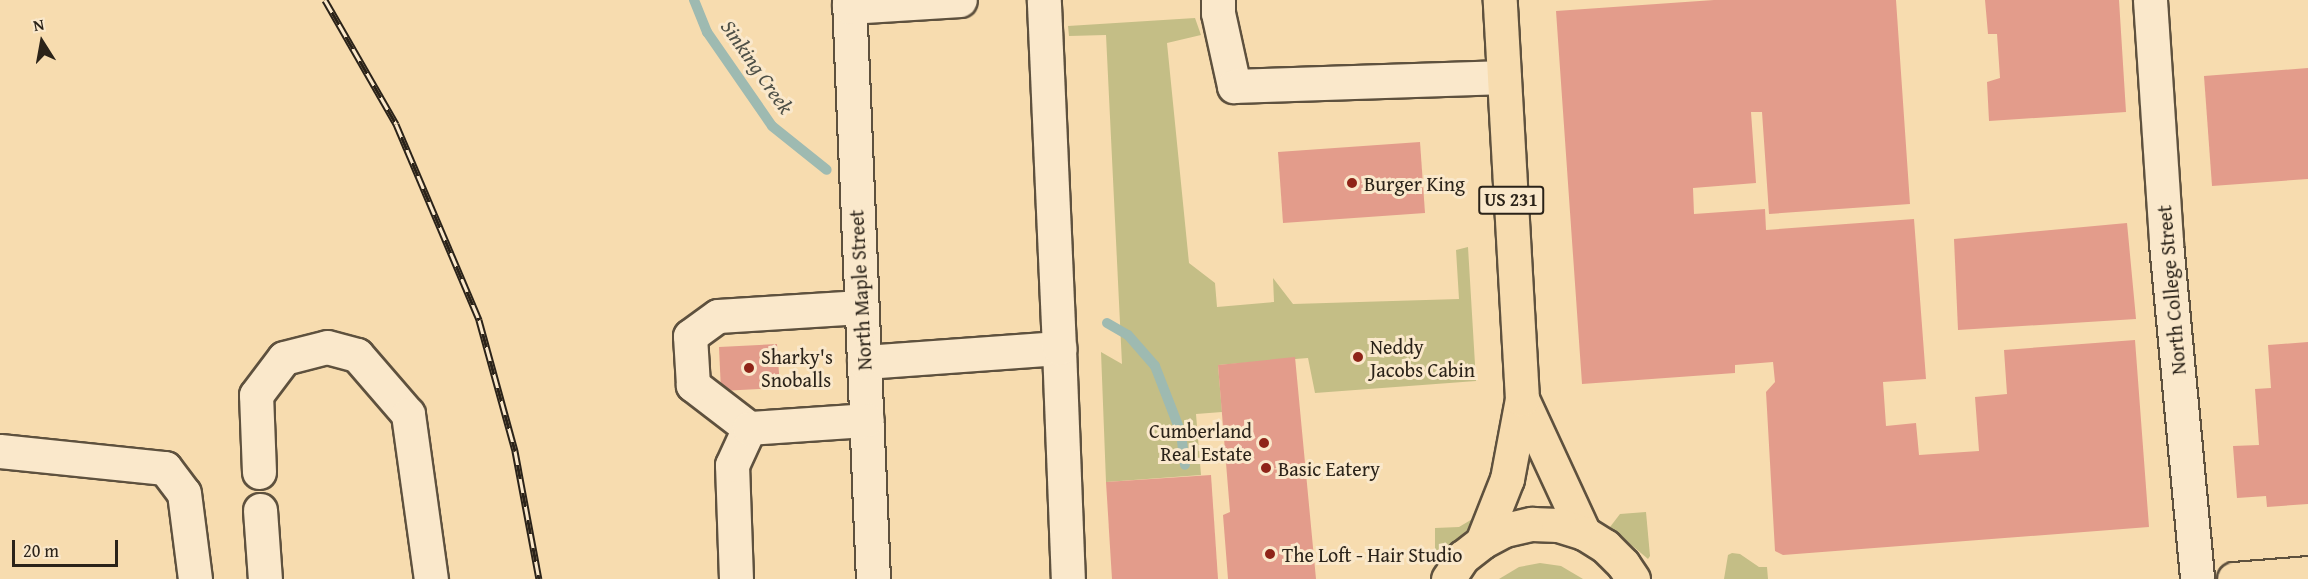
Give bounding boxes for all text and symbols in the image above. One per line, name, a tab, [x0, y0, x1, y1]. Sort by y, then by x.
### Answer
north arrow	[12, 12, 72, 72]
text: N	[31, 12, 46, 37]
water label: Sinking Creek	[715, 15, 799, 119]
place label: Burger King	[1364, 171, 1465, 195]
marker: Burger King	[1345, 176, 1359, 190]
road number: US 231	[1478, 185, 1544, 215]
street label: North College Street	[2152, 204, 2190, 376]
street label: North Maple Street	[844, 209, 876, 371]
place label: Neddy Jacobs Cabin	[1370, 334, 1475, 381]
place label: Sharky's Snoballs	[761, 344, 833, 391]
marker: Neddy Jacobs Cabin	[1351, 350, 1365, 364]
marker: Sharky's Snoballs	[742, 361, 756, 375]
place label: Cumberland Real Estate	[1149, 419, 1252, 466]
marker: Cumberland Real Estate	[1257, 436, 1271, 450]
place label: Basic Eatery	[1278, 456, 1380, 480]
marker: Basic Eatery	[1259, 461, 1273, 475]
scale bar	[15, 528, 122, 566]
text: 20 m	[23, 537, 59, 564]
place label: The Loft - Hair Studio	[1282, 542, 1462, 566]
marker: The Loft - Hair Studio	[1263, 547, 1277, 561]

